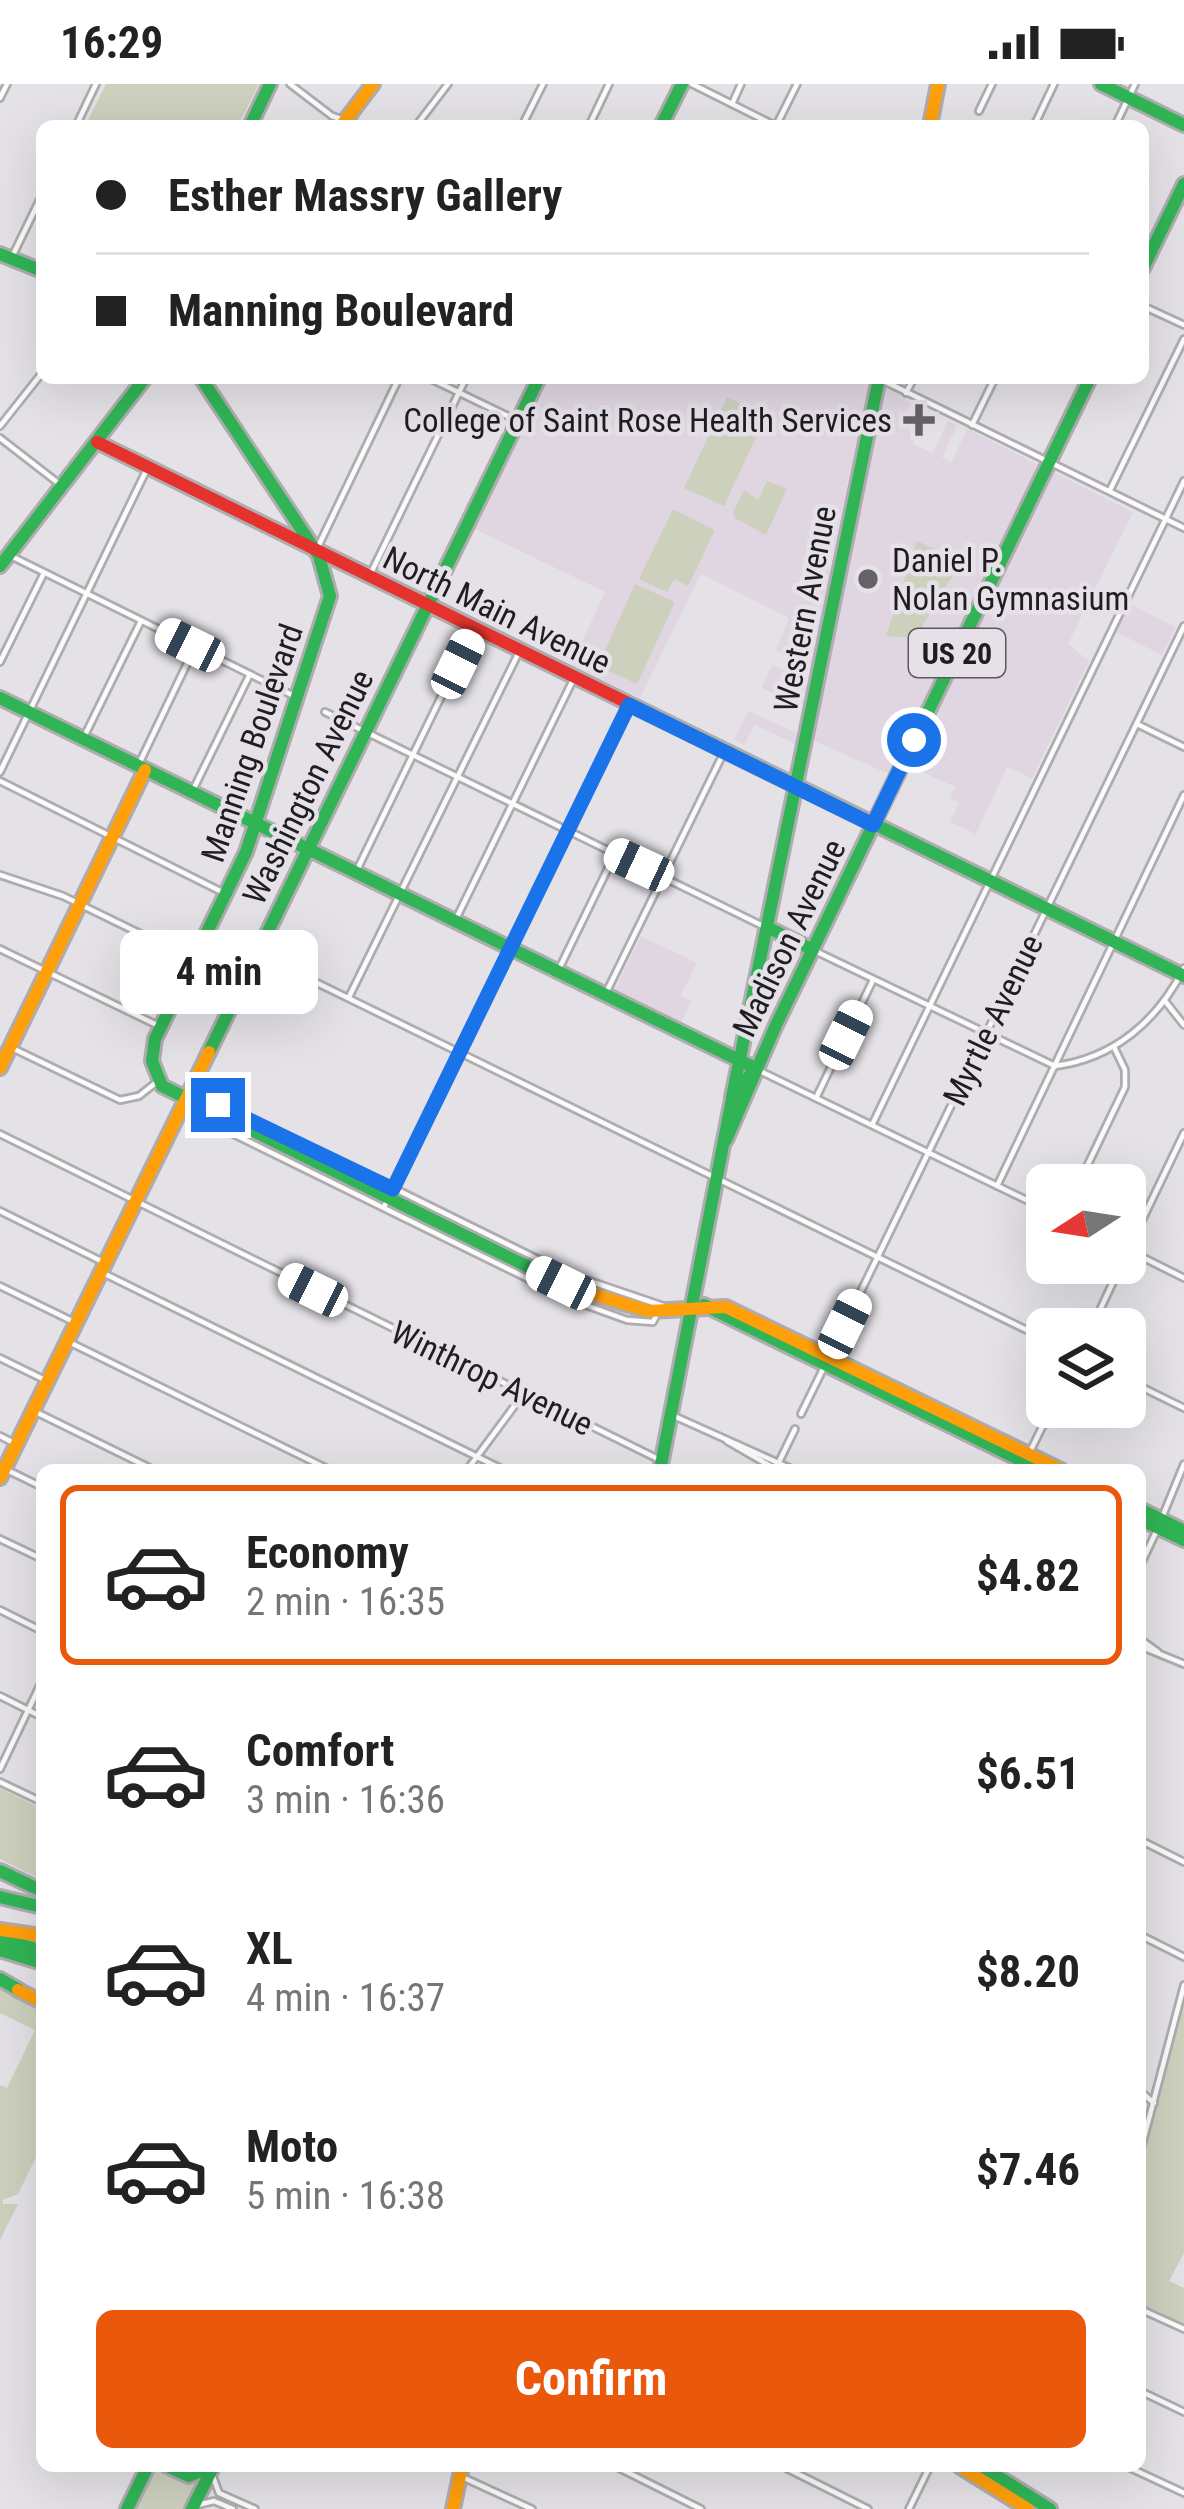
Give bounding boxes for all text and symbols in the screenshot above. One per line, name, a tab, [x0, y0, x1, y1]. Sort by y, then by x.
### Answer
text: 16:29	[60, 16, 163, 69]
text: Esther Massry Gallery	[168, 169, 562, 222]
text: Manning Boulevard	[168, 284, 514, 337]
place label: College of Saint Rose Health Services	[403, 401, 892, 440]
marker: College of Saint Rose Health Services	[903, 404, 935, 436]
street label: Western Avenue	[766, 503, 844, 715]
street label: North Main Avenue	[377, 538, 617, 682]
place label: Daniel P. Nolan Gymnasium	[892, 541, 1129, 618]
marker: Daniel P. Nolan Gymnasium	[855, 566, 881, 592]
car	[150, 613, 230, 677]
street label: Manning Boulevard	[193, 619, 311, 867]
car	[426, 624, 490, 704]
road number: US 20	[909, 629, 1005, 677]
street label: Washington Avenue	[234, 663, 382, 911]
route start	[887, 713, 941, 767]
car	[599, 833, 679, 897]
street label: Madison Avenue	[724, 833, 854, 1043]
street label: Myrtle Avenue	[935, 928, 1051, 1112]
callout: 4 min	[119, 931, 317, 1015]
text: 4 min	[176, 949, 262, 995]
car	[814, 995, 878, 1075]
route end	[191, 1078, 245, 1132]
north arrow	[1026, 1164, 1146, 1284]
map controls	[1026, 1164, 1146, 1428]
car	[521, 1251, 601, 1315]
car	[273, 1258, 353, 1322]
car	[813, 1284, 877, 1364]
button: layers	[1026, 1308, 1146, 1428]
street label: Winthrop Avenue	[385, 1312, 599, 1444]
icon: car	[102, 1521, 210, 1629]
text: Economy	[246, 1526, 409, 1579]
text: $4.82	[976, 1549, 1080, 1602]
text: 2 min · 16:35	[246, 1579, 445, 1625]
icon: car	[102, 1719, 210, 1827]
text: Comfort	[246, 1724, 394, 1777]
text: $6.51	[976, 1747, 1080, 1800]
text: 3 min · 16:36	[246, 1777, 445, 1823]
icon: car	[102, 1917, 210, 2025]
text: XL	[246, 1922, 293, 1975]
text: $8.20	[976, 1945, 1080, 1998]
text: 4 min · 16:37	[246, 1975, 445, 2021]
icon: car	[102, 2115, 210, 2223]
text: Moto	[246, 2120, 338, 2173]
text: $7.46	[976, 2143, 1080, 2196]
text: 5 min · 16:38	[246, 2173, 445, 2219]
button: Confirm	[96, 2310, 1086, 2448]

